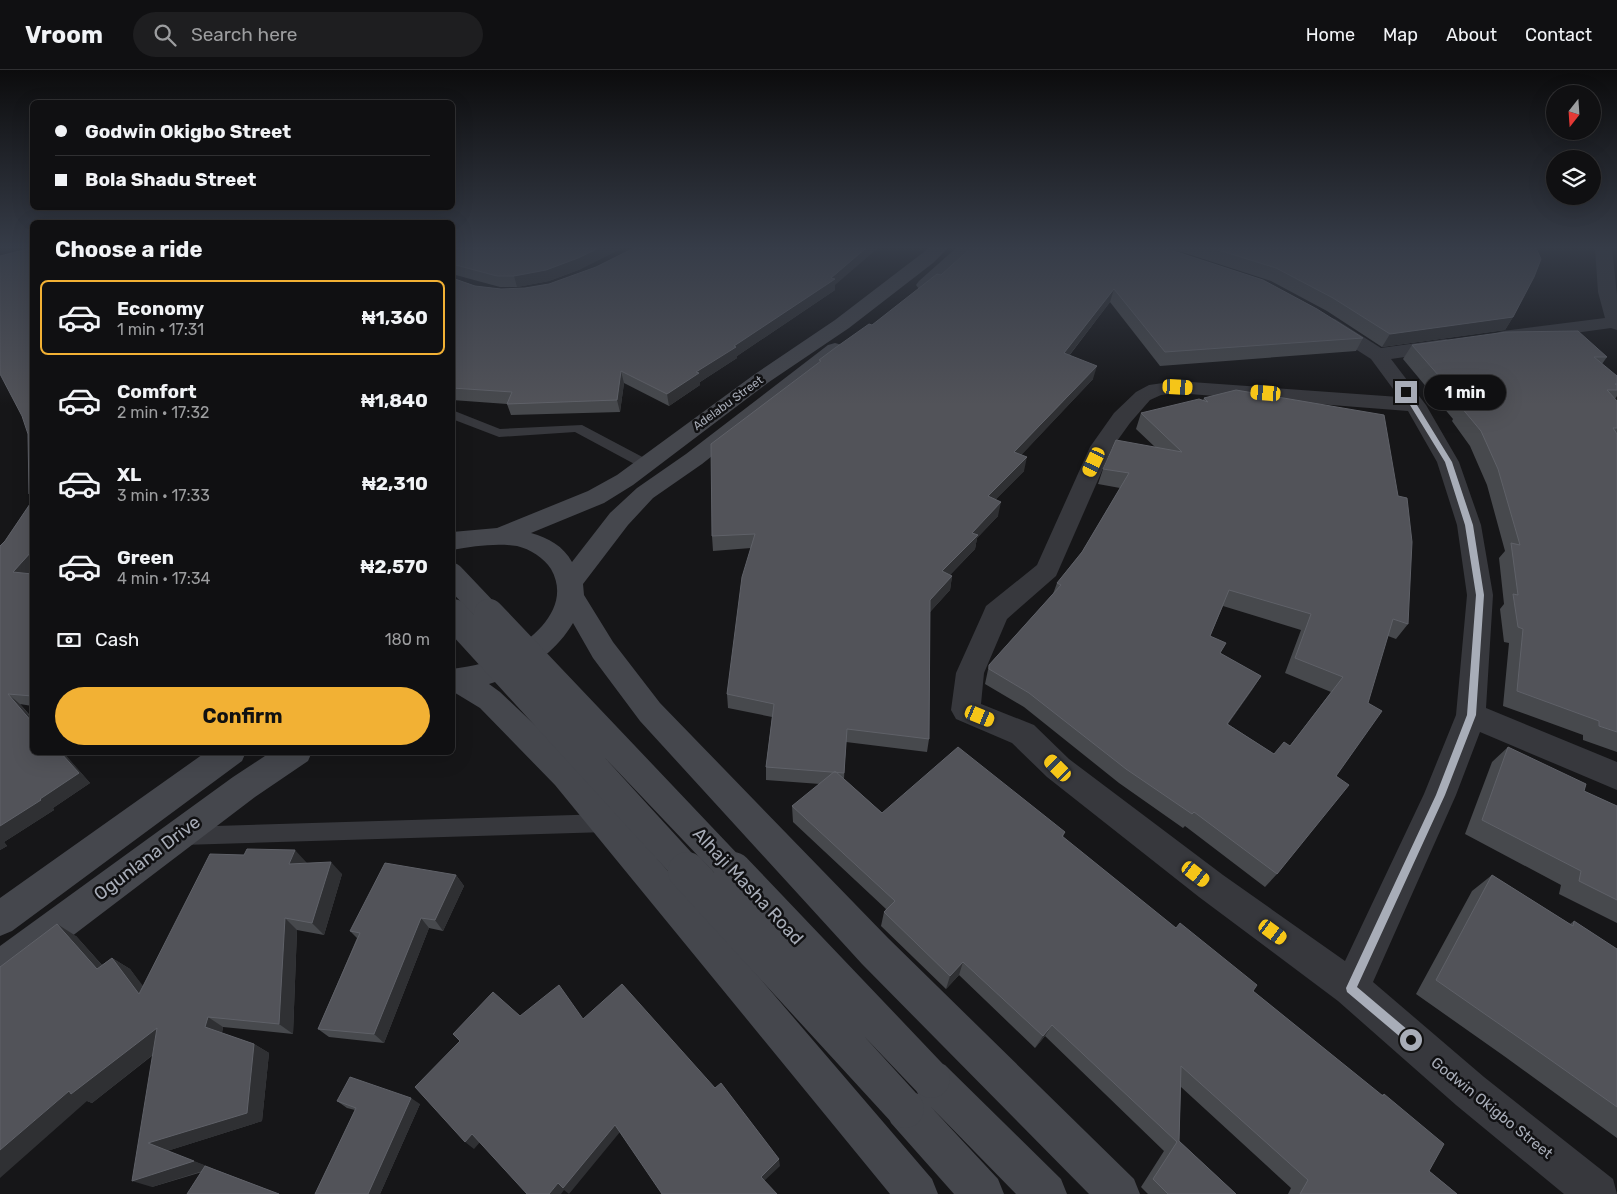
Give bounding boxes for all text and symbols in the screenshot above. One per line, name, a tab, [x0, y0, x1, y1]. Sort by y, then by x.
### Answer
search box	[133, 12, 483, 57]
text: Vroom	[25, 21, 103, 49]
icon: search	[151, 21, 179, 49]
text: Search here	[191, 23, 297, 46]
text: Home	[1306, 24, 1355, 46]
text: Map	[1383, 24, 1418, 46]
text: About	[1446, 24, 1497, 46]
text: Contact	[1525, 24, 1592, 46]
north arrow	[1546, 85, 1601, 140]
map controls	[1546, 85, 1601, 205]
text: Godwin Okigbo Street	[85, 120, 291, 143]
button: layers	[1546, 150, 1601, 205]
text: Bola Shadu Street	[85, 168, 256, 191]
text: Choose a ride	[55, 236, 202, 263]
icon: car	[57, 295, 102, 340]
text: Economy	[117, 297, 204, 320]
text: ₦1,360	[362, 306, 428, 329]
text: 1 min · 17:31	[117, 320, 204, 339]
street label: Adelabu Street	[690, 373, 766, 433]
callout: 1 min	[1424, 374, 1506, 410]
icon: car	[57, 378, 102, 423]
car	[1162, 379, 1193, 395]
text: Comfort	[117, 380, 197, 403]
route end	[1395, 381, 1417, 403]
text: 1 min	[1445, 383, 1485, 402]
car	[1250, 384, 1281, 402]
text: ₦1,840	[361, 389, 428, 412]
text: 2 min · 17:32	[117, 403, 209, 422]
car	[1080, 445, 1107, 479]
icon: car	[57, 461, 102, 506]
text: XL	[117, 463, 141, 486]
text: ₦2,310	[362, 472, 428, 495]
text: 3 min · 17:33	[117, 486, 210, 505]
icon: car	[57, 544, 102, 589]
text: Green	[117, 546, 174, 569]
text: ₦2,570	[361, 555, 428, 578]
text: 4 min · 17:34	[117, 569, 210, 588]
icon: cash	[55, 626, 83, 654]
text: Cash	[95, 628, 139, 651]
text: 180 m	[385, 630, 430, 649]
button: Confirm	[55, 687, 430, 745]
car	[963, 703, 996, 729]
car	[1042, 752, 1073, 784]
street label: Ogunlana Drive	[89, 811, 205, 905]
street label: Alhaji Masha Road	[688, 823, 808, 949]
car	[1179, 859, 1212, 889]
car	[1256, 917, 1289, 947]
route start	[1400, 1029, 1422, 1051]
street label: Godwin Okigbo Street	[1428, 1053, 1557, 1163]

